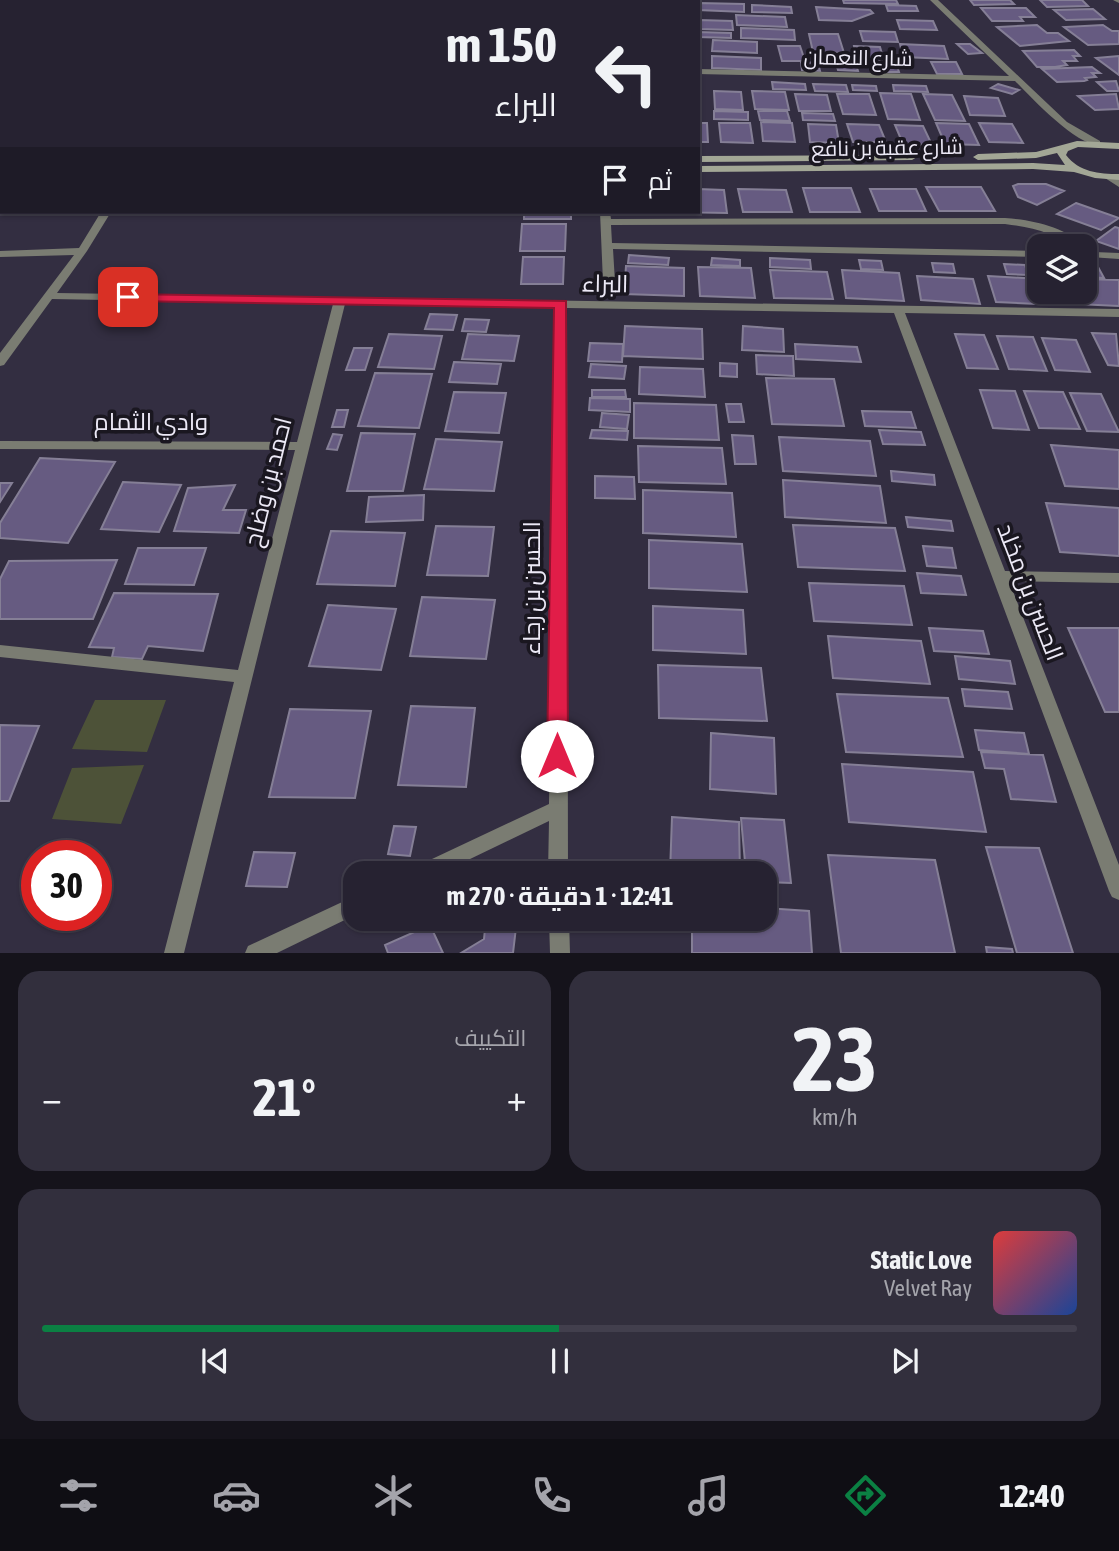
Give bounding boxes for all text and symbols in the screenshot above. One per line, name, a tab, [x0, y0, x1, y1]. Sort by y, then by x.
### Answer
text: 150 m	[446, 16, 557, 72]
icon: left	[581, 28, 672, 119]
street label: شارع النعمان	[803, 44, 913, 73]
text: البراء	[495, 86, 557, 123]
street label: شارع عقبة بن نافع	[811, 134, 963, 163]
icon: arrive	[596, 161, 634, 199]
text: ثم	[648, 166, 672, 196]
map controls	[1027, 234, 1097, 304]
button: layers	[1027, 234, 1097, 304]
pin	[98, 267, 158, 327]
street label: البراء	[581, 270, 629, 297]
icon: arrive	[109, 278, 147, 316]
street label: وادي الثمام	[94, 408, 208, 440]
street label: احمد بن وضاح	[238, 414, 300, 550]
street label: الحسن بن مخلد	[991, 520, 1069, 664]
street label: الحسن بن رجاء	[518, 521, 546, 655]
position arrow	[520, 719, 594, 793]
speed limit sign: 30	[21, 840, 112, 931]
text: 12:41 · 1 دقيقة · 270 m	[446, 881, 674, 911]
text: 23	[792, 1006, 878, 1110]
text: التكييف	[454, 1025, 527, 1051]
text: 21°	[253, 1067, 316, 1127]
text: −	[42, 1076, 62, 1119]
text: +	[507, 1076, 526, 1119]
text: km/h	[812, 1104, 858, 1130]
text: Static Love	[871, 1245, 972, 1275]
text: Velvet Ray	[884, 1275, 972, 1301]
icon: previous	[196, 1342, 234, 1380]
icon: pause	[541, 1342, 579, 1380]
icon: next	[886, 1342, 924, 1380]
icon: filters	[54, 1471, 103, 1520]
icon: car	[212, 1471, 261, 1520]
icon: climate	[369, 1471, 418, 1520]
icon: phone	[527, 1471, 576, 1520]
icon: music	[684, 1471, 733, 1520]
icon: directions	[841, 1471, 890, 1520]
text: 12:40	[999, 1477, 1065, 1514]

